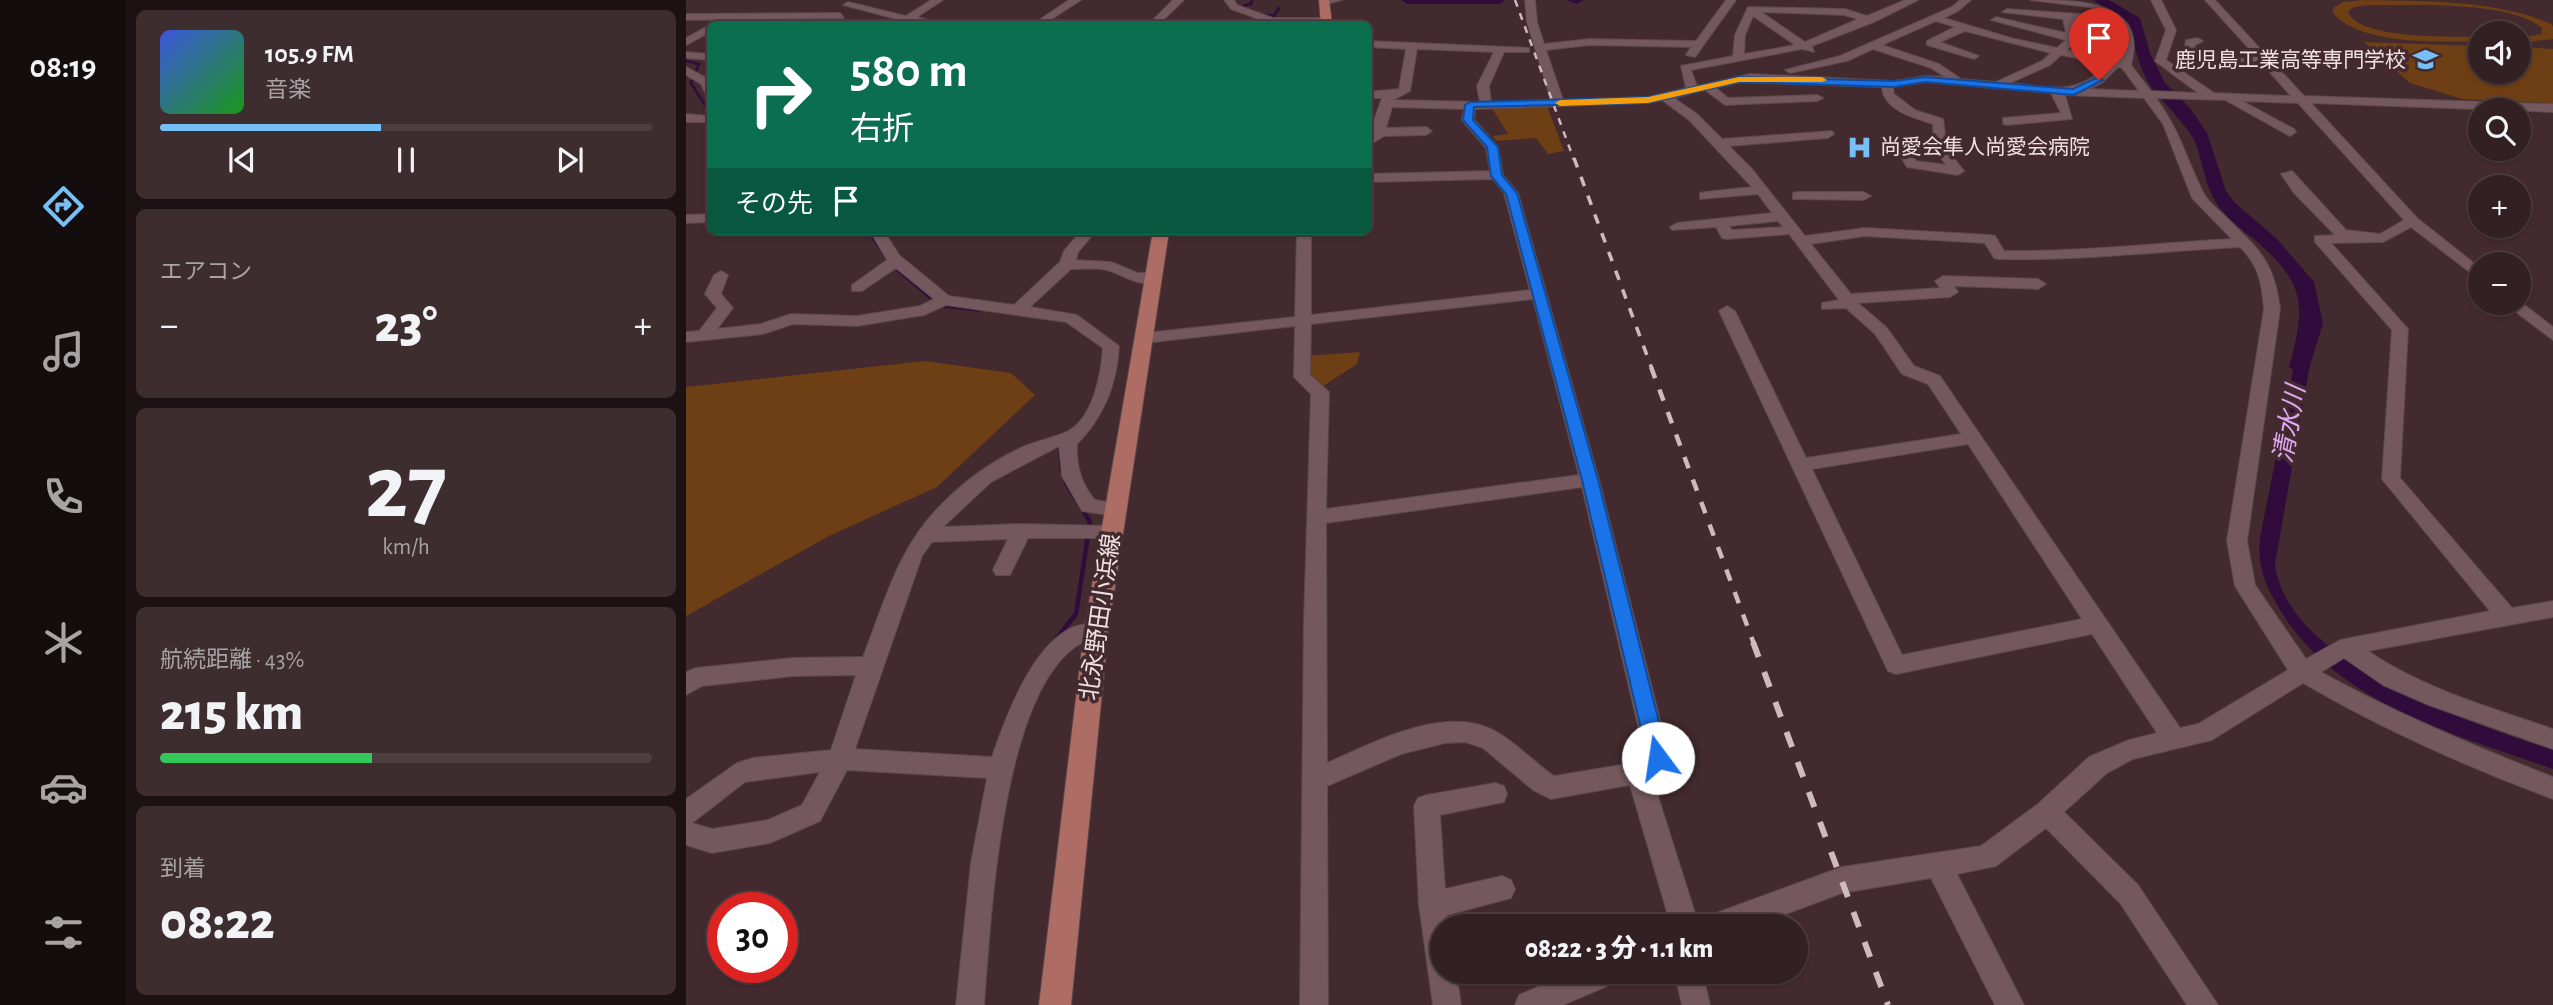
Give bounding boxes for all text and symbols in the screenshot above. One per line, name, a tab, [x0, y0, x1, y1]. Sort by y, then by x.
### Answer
pin	[2069, 8, 2129, 80]
icon: arrive	[2080, 19, 2118, 57]
map controls	[2468, 21, 2531, 315]
button: sound	[2468, 21, 2531, 84]
text: 105.9 FM	[265, 41, 354, 67]
school or university icon: 鹿児島工業高等専門学校	[2412, 46, 2440, 74]
text: 580 m	[850, 47, 968, 96]
icon: right	[735, 49, 826, 140]
place label: 鹿児島工業高等専門学校	[2175, 49, 2406, 71]
text: 08:19	[30, 51, 96, 83]
text: 音楽	[265, 79, 311, 102]
button: search	[2468, 98, 2531, 161]
text: 右折	[850, 113, 914, 145]
hospital icon: 尚愛会隼人尚愛会病院	[1846, 133, 1874, 161]
place label: 尚愛会隼人尚愛会病院	[1880, 136, 2090, 158]
icon: previous	[223, 141, 261, 179]
icon: pause	[387, 141, 425, 179]
icon: next	[551, 141, 589, 179]
button: +	[2468, 175, 2531, 238]
icon: directions	[39, 182, 88, 231]
icon: arrive	[827, 182, 865, 220]
text: その先	[735, 191, 813, 217]
button: −	[2468, 252, 2531, 315]
text: エアコン	[160, 261, 252, 284]
text: 23°	[375, 299, 437, 351]
text: −	[160, 307, 178, 345]
text: +	[634, 307, 652, 345]
icon: music	[39, 327, 88, 376]
water label: 清水川	[2269, 380, 2310, 465]
text: 27	[365, 443, 447, 534]
icon: phone	[39, 472, 88, 521]
street label: 北永野田小浜線	[1075, 532, 1125, 702]
text: km/h	[382, 536, 430, 559]
icon: climate	[39, 618, 88, 667]
text: 航続距離 · 43%	[160, 649, 304, 672]
text: 215 km	[160, 687, 303, 739]
position arrow	[1621, 721, 1695, 795]
icon: car	[39, 763, 88, 812]
text: 到着	[160, 858, 206, 881]
speed limit sign: 30	[707, 892, 798, 983]
text: 08:22	[160, 896, 275, 948]
icon: filters	[39, 908, 88, 957]
text: 08:22 · 3 分 · 1.1 km	[1525, 936, 1713, 962]

